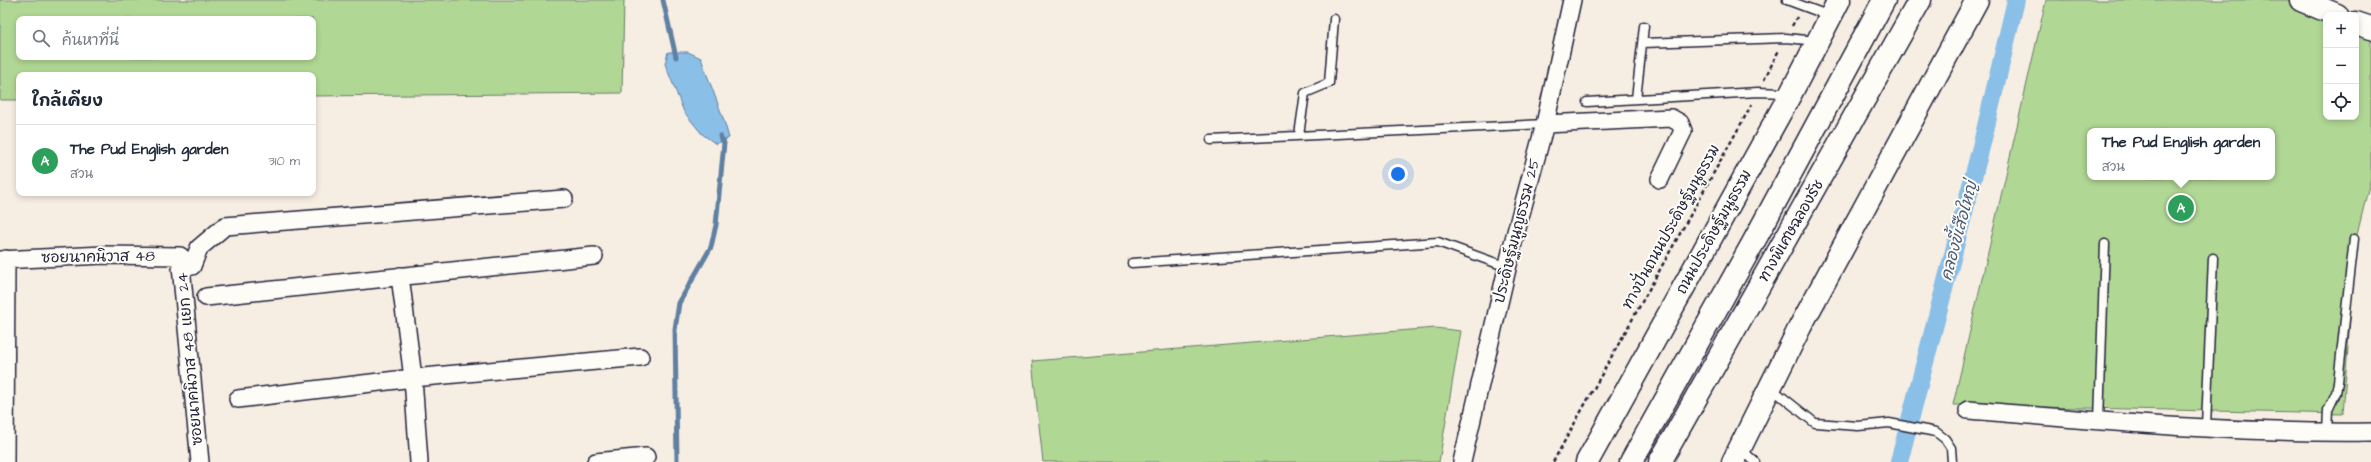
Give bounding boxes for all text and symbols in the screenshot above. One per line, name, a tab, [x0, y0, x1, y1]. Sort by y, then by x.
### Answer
map controls	[2323, 12, 2359, 120]
button: +	[2323, 12, 2359, 48]
search box	[16, 16, 316, 60]
icon: search	[30, 27, 52, 49]
text: ค้นหาที่นี่	[62, 30, 119, 51]
button: −	[2323, 48, 2359, 84]
button: locate	[2323, 84, 2359, 120]
text: ใกล้เคียง	[32, 89, 103, 113]
popup	[2087, 128, 2275, 180]
text: The Pud English garden	[2102, 132, 2260, 153]
text: The Pud English garden	[70, 139, 228, 160]
street label: ทางปั่นถนนประดิษฐ์มนูธรรม	[1618, 142, 1724, 312]
text: A	[41, 152, 49, 170]
text: 310 m	[268, 152, 300, 170]
street label: ประดิษฐ์มนูญธรรม 25	[1489, 156, 1545, 306]
text: สวน	[2102, 158, 2125, 176]
your location	[1388, 164, 1408, 184]
text: สวน	[70, 165, 93, 183]
street label: ถนนประดิษฐ์มนูธรรม	[1672, 167, 1756, 297]
water label: คลองขี้เสือใหญ่	[1931, 175, 1984, 283]
street label: ทางพิเศษฉลองรัช	[1753, 176, 1829, 286]
pin: A	[2168, 193, 2194, 223]
street label: ซอยนาคนิวาส 48	[41, 246, 155, 268]
street label: ซอยนาคนิวาส 48 แยก 24	[172, 272, 208, 446]

